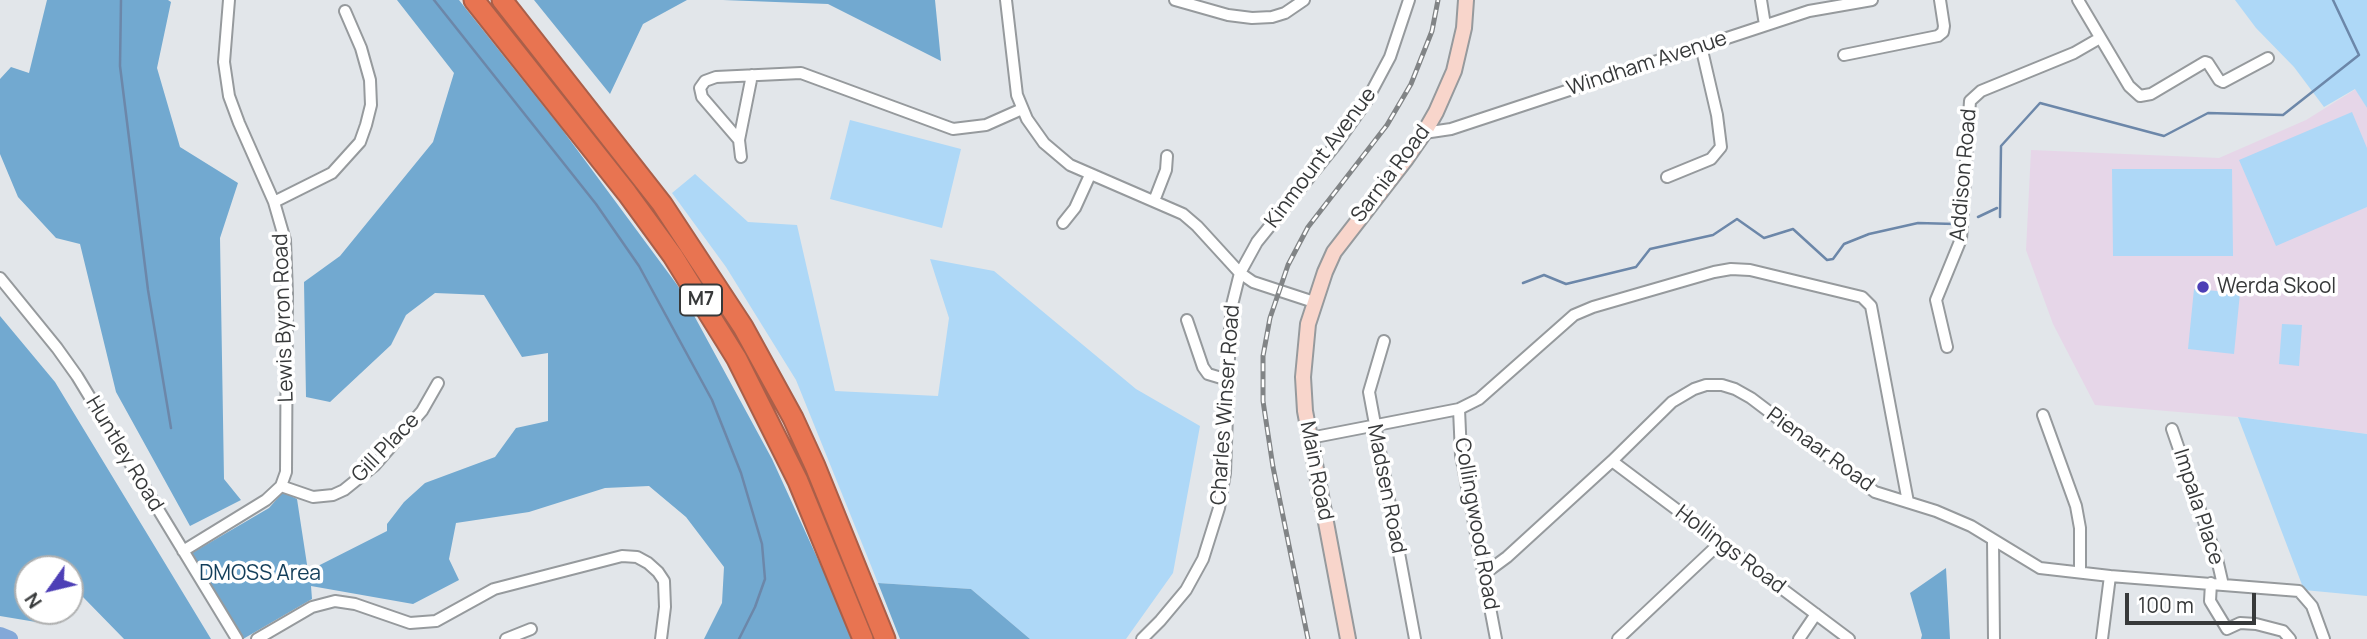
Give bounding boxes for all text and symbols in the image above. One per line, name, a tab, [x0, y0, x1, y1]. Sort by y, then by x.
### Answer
street label: Windham Avenue	[1564, 26, 1730, 102]
street label: Kinmount Avenue	[1260, 83, 1382, 233]
street label: Addison Road	[1946, 108, 1982, 242]
street label: Sarnia Road	[1346, 120, 1436, 228]
street label: Lewis Byron Road	[268, 233, 300, 403]
place label: Werda Skool	[2217, 274, 2336, 300]
marker: Werda Skool	[2195, 279, 2211, 295]
road number: M7	[680, 284, 722, 316]
street label: Charles Winser Road	[1206, 304, 1246, 506]
street label: Huntley Road	[80, 392, 168, 516]
street label: Pienaar Road	[1761, 403, 1879, 497]
street label: Gill Place	[347, 408, 425, 488]
street label: Main Road	[1294, 419, 1338, 523]
street label: Madsen Road	[1361, 422, 1411, 556]
street label: Collingwood Road	[1448, 436, 1504, 612]
street label: Impala Place	[2167, 446, 2229, 568]
street label: Hollings Road	[1670, 500, 1790, 600]
north arrow	[14, 555, 84, 625]
park label: DMOSS Area	[199, 561, 321, 587]
scale bar	[2129, 580, 2260, 624]
text: N	[19, 588, 48, 614]
text: 100 m	[2138, 591, 2194, 619]

